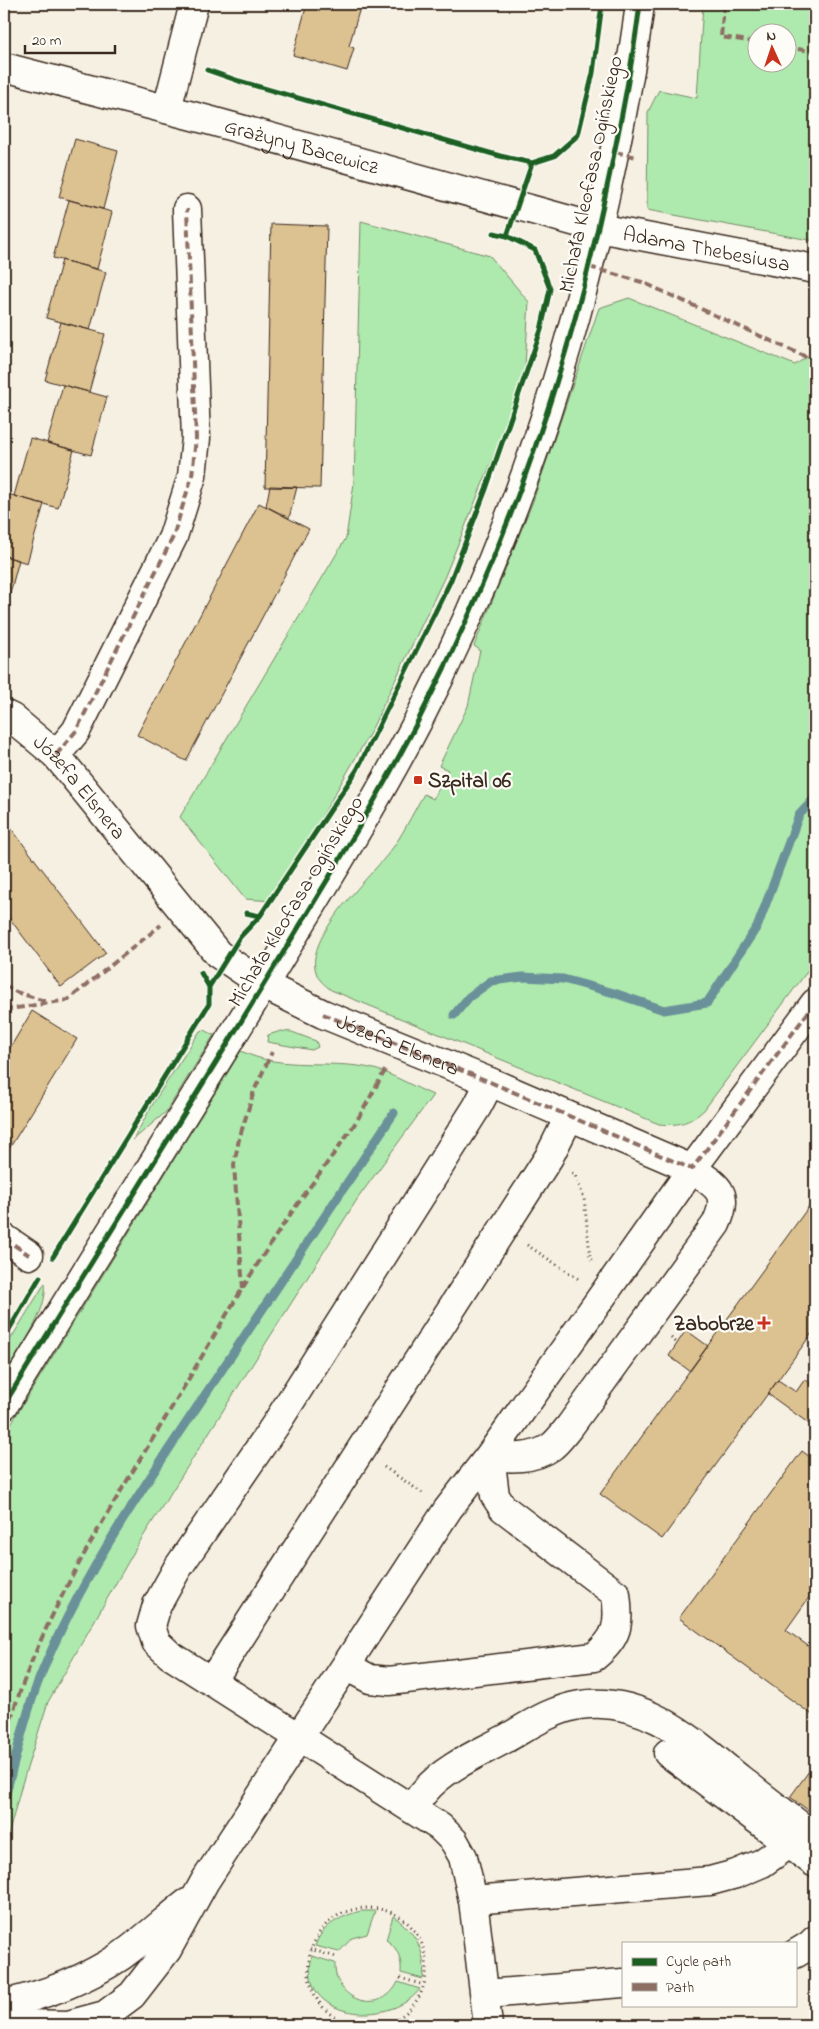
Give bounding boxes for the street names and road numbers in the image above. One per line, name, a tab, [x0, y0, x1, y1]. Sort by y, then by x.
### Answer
street label: Michała Kleofasa Ogińskiego	[552, 53, 634, 296]
street label: Grażyny Bacewicz	[221, 112, 382, 184]
street label: Adama Thebesiusa	[620, 220, 792, 281]
street label: Józefa Elsnera	[25, 729, 132, 847]
street label: Michała Kleofasa Ogińskiego	[222, 791, 374, 1014]
street label: Józefa Elsnera	[331, 1008, 463, 1085]

